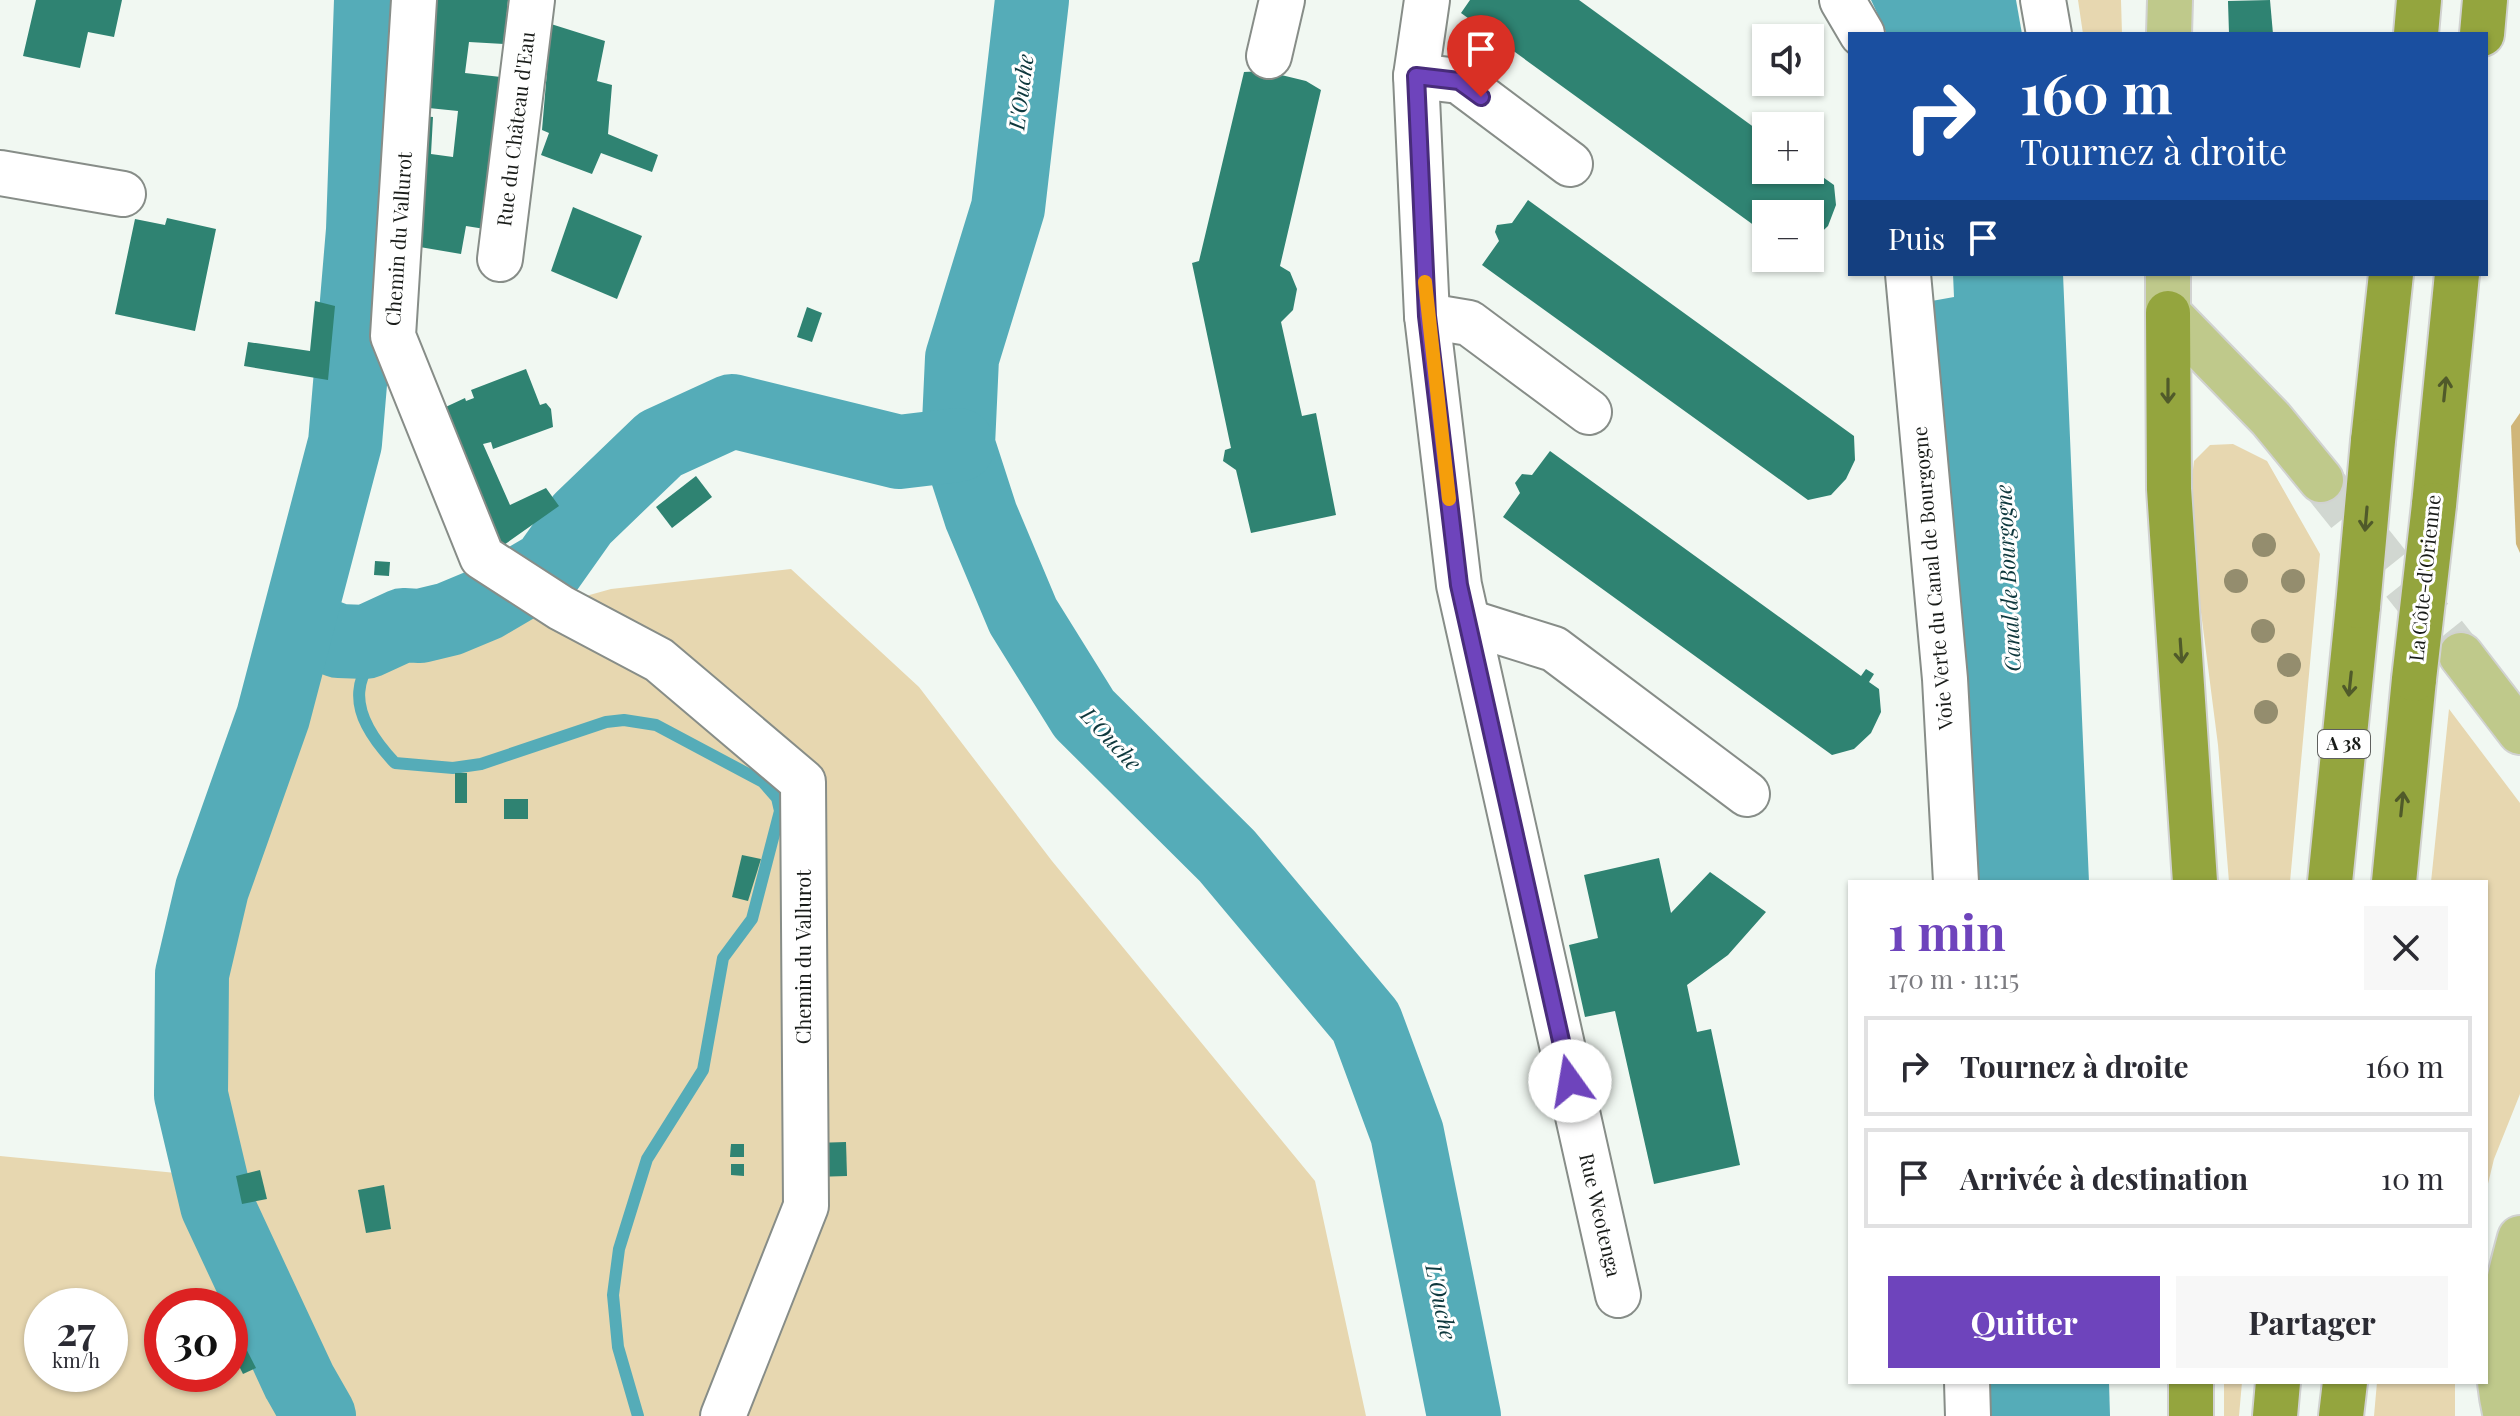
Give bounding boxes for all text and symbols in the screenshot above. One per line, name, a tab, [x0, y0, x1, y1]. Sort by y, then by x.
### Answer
pin	[1447, 15, 1515, 97]
map controls	[1752, 24, 1824, 272]
button: sound	[1752, 24, 1824, 96]
icon: arrive	[1459, 27, 1503, 71]
street label: Rue du Château d'Eau	[489, 29, 540, 228]
water label: L'Ouche	[1000, 52, 1040, 133]
text: 160 m	[2020, 54, 2173, 129]
icon: right	[1888, 64, 1992, 168]
button: +	[1752, 112, 1824, 184]
text: Tournez à droite	[2020, 126, 2287, 174]
street label: Chemin du Vallurot	[378, 150, 417, 327]
button: −	[1752, 200, 1824, 272]
icon: arrive	[1961, 216, 2005, 260]
text: Puis	[1888, 218, 1945, 258]
one-way arrow	[2437, 376, 2452, 403]
one-way arrow	[2161, 377, 2176, 404]
street label: Voie Verte du Canal de Bourgogne	[1905, 425, 1958, 732]
water label: Canal de Bourgogne	[1987, 483, 2027, 672]
street label: La Côte-d'Orienne	[2401, 493, 2446, 663]
one-way arrow	[2358, 505, 2373, 532]
one-way arrow	[2174, 637, 2189, 664]
one-way arrow	[2343, 670, 2358, 697]
water label: L'Ouche	[1074, 699, 1149, 777]
road number: A 38	[2318, 730, 2370, 758]
one-way arrow	[2395, 791, 2410, 818]
street label: Chemin du Vallurot	[789, 869, 816, 1044]
text: 1 min	[1888, 899, 2006, 963]
button: close	[2364, 906, 2448, 990]
text: 170 m · 11:15	[1888, 961, 2019, 996]
position arrow	[1528, 1039, 1612, 1123]
icon: right	[1892, 1044, 1936, 1088]
text: Tournez à droite	[1960, 1046, 2189, 1086]
text: 160 m	[2365, 1046, 2444, 1086]
street label: Rue Weotenga	[1574, 1150, 1629, 1279]
icon: arrive	[1892, 1156, 1936, 1200]
text: Arrivée à destination	[1960, 1158, 2248, 1198]
text: 10 m	[2381, 1158, 2444, 1198]
water label: L'Ouche	[1419, 1260, 1465, 1343]
button: Quitter	[1888, 1276, 2160, 1368]
button: Partager	[2176, 1276, 2448, 1368]
speed limit sign: 30	[144, 1288, 248, 1392]
text: 27	[56, 1303, 96, 1356]
text: km/h	[52, 1346, 100, 1373]

